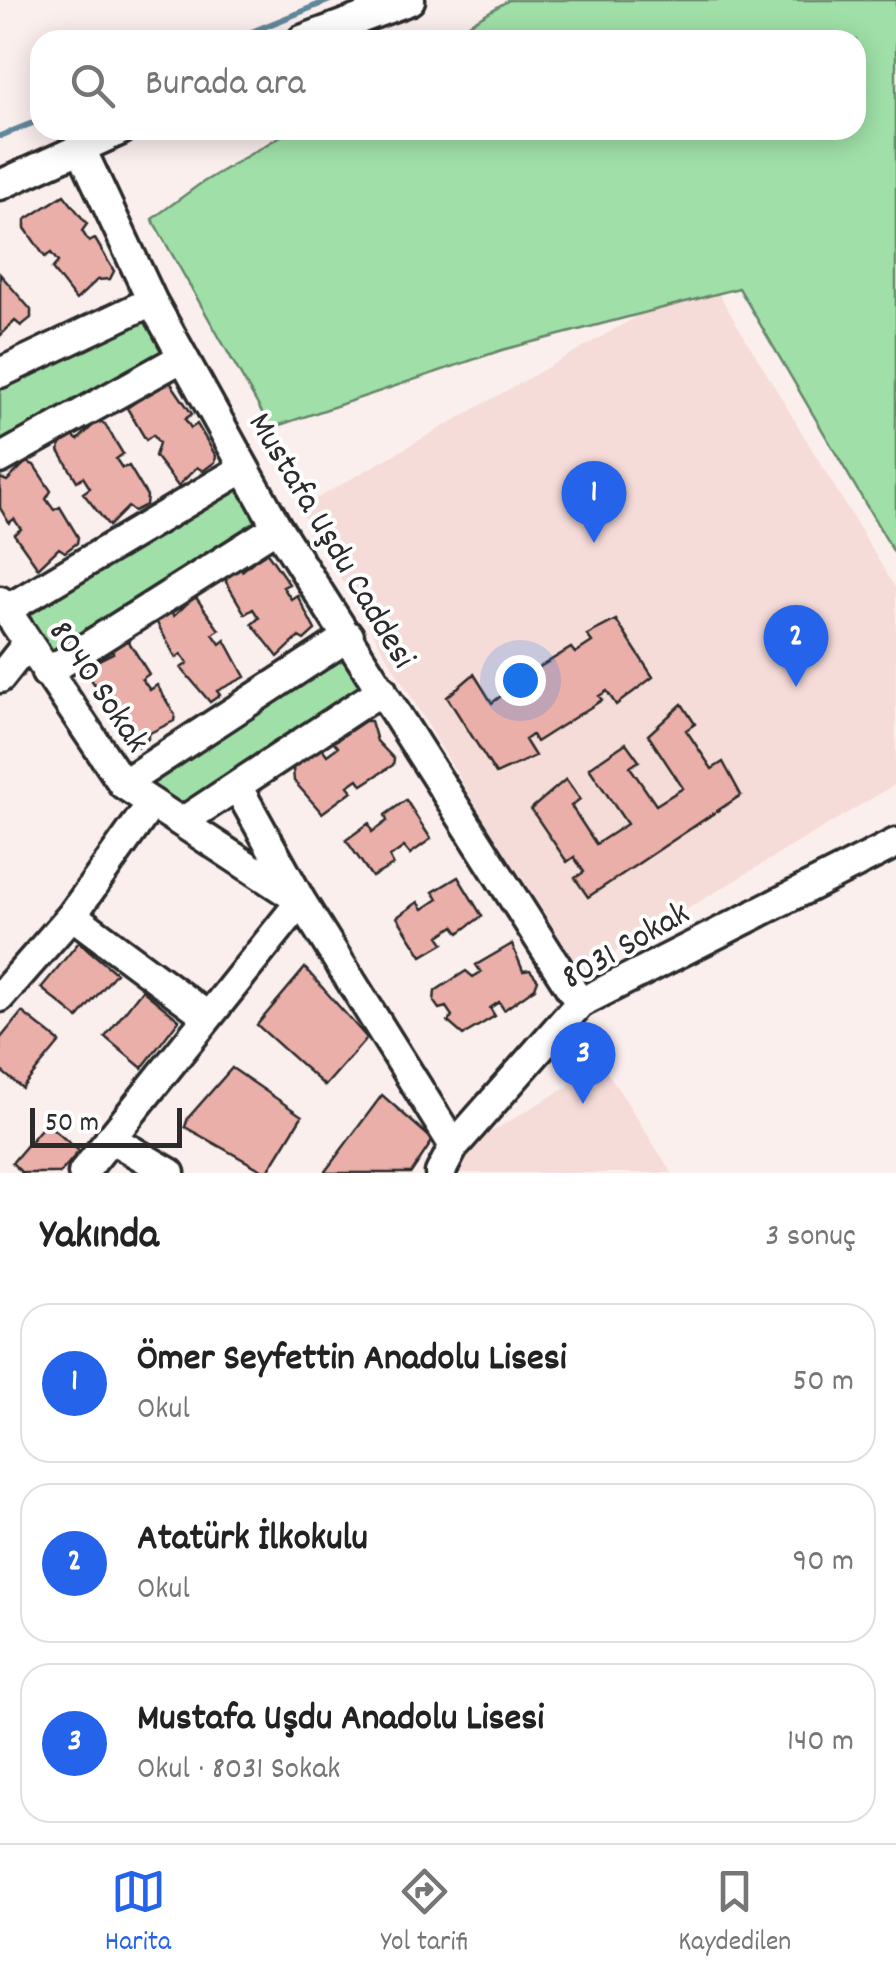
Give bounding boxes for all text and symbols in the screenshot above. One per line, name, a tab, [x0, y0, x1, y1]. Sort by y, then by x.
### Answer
search box	[30, 30, 866, 140]
icon: search	[65, 58, 120, 113]
text: Burada ara	[145, 58, 305, 113]
street label: Mustafa Uşdu Caddesi	[233, 404, 426, 679]
pin: 1	[562, 460, 626, 543]
pin: 2	[764, 604, 828, 687]
street label: 8040 Sokak	[34, 611, 160, 764]
your location	[495, 655, 546, 706]
street label: 8031 Sokak	[553, 891, 700, 1004]
pin: 3	[550, 1022, 616, 1104]
scale bar	[30, 1103, 182, 1148]
text: 50 m	[45, 1105, 99, 1145]
text: Yakında	[40, 1208, 159, 1268]
text: 3 sonuç	[765, 1215, 856, 1261]
text: Ömer Seyfettin Anadolu Lisesi	[137, 1333, 567, 1388]
text: 1	[71, 1360, 78, 1406]
text: 50 m	[792, 1360, 854, 1406]
text: Okul	[137, 1388, 190, 1434]
text: Atatürk İlkokulu	[137, 1513, 368, 1568]
text: 2	[68, 1540, 81, 1586]
text: 90 m	[793, 1540, 854, 1586]
text: Okul	[137, 1568, 190, 1614]
text: Mustafa Uşdu Anadolu Lisesi	[137, 1693, 544, 1748]
text: 3	[67, 1720, 82, 1766]
text: 140 m	[787, 1720, 854, 1766]
text: Okul · 8031 Sokak	[137, 1748, 340, 1794]
tab: Harita	[105, 1864, 171, 1964]
tab: Yol tarifi	[381, 1864, 469, 1964]
tab: Kaydedilen	[678, 1864, 791, 1964]

